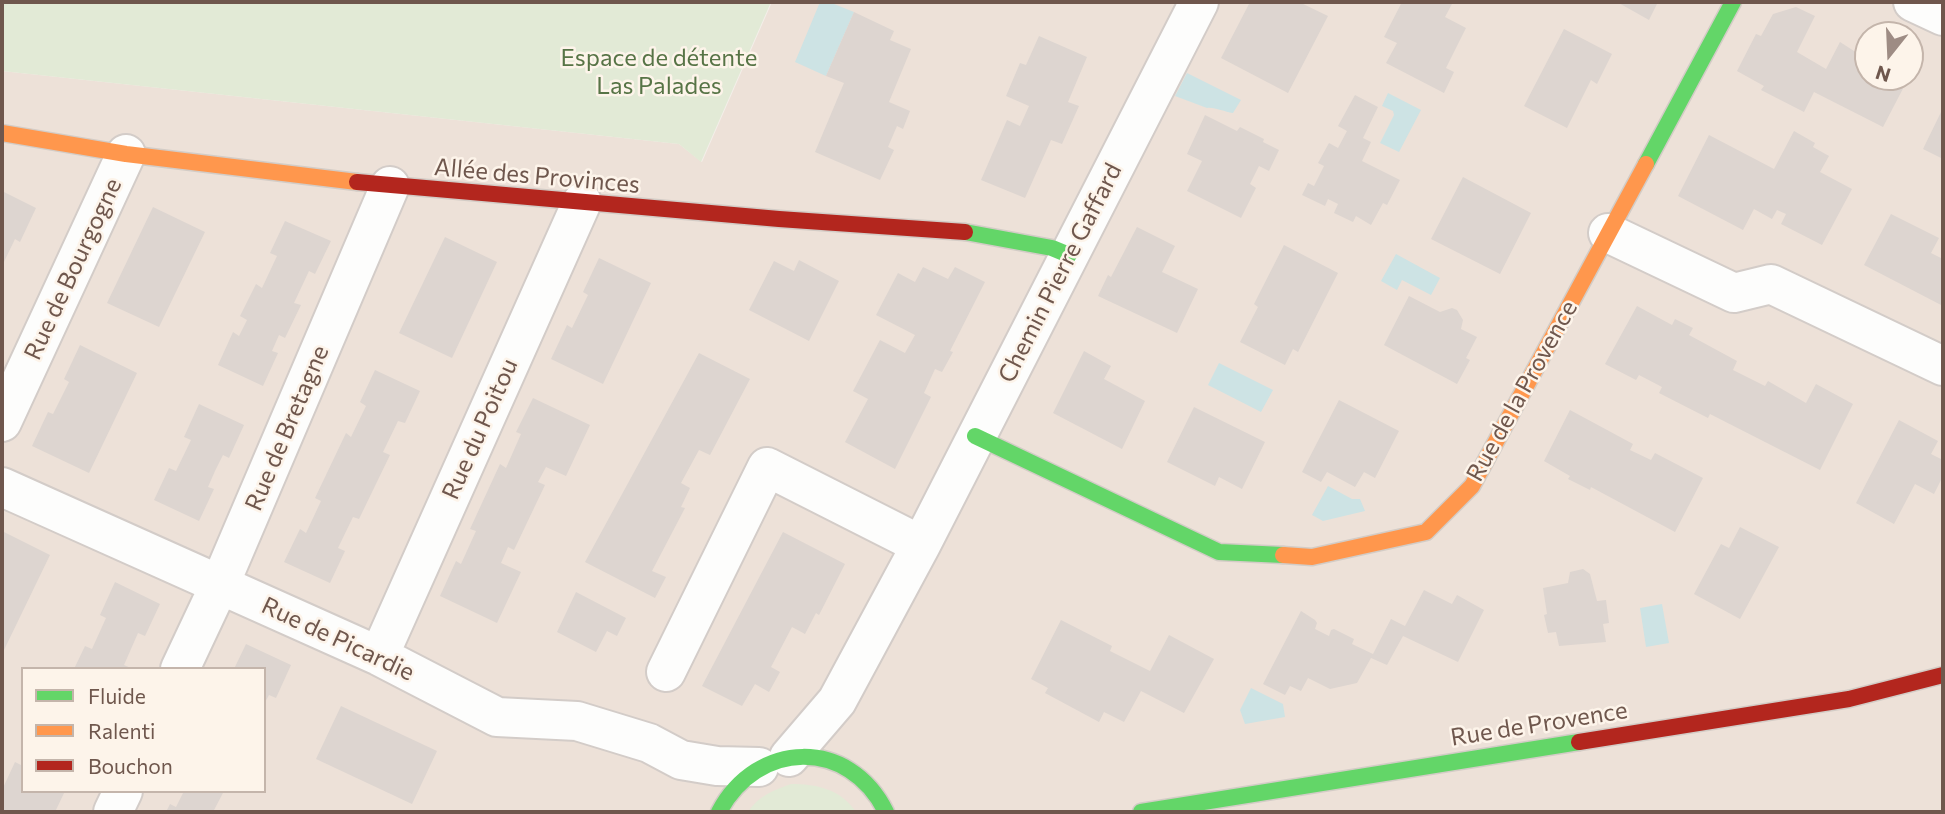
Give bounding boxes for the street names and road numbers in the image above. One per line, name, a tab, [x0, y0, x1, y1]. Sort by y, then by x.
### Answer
street label: Allée des Provinces	[433, 153, 641, 199]
street label: Chemin Pierre Gaffard	[992, 159, 1128, 387]
street label: Rue de Bourgogne	[18, 174, 128, 364]
street label: Rue de la Provence	[1460, 296, 1584, 486]
street label: Rue de Bretagne	[239, 341, 335, 515]
street label: Rue du Poitou	[436, 354, 524, 504]
street label: Rue de Picardie	[257, 591, 419, 687]
street label: Rue de Provence	[1448, 696, 1630, 752]

